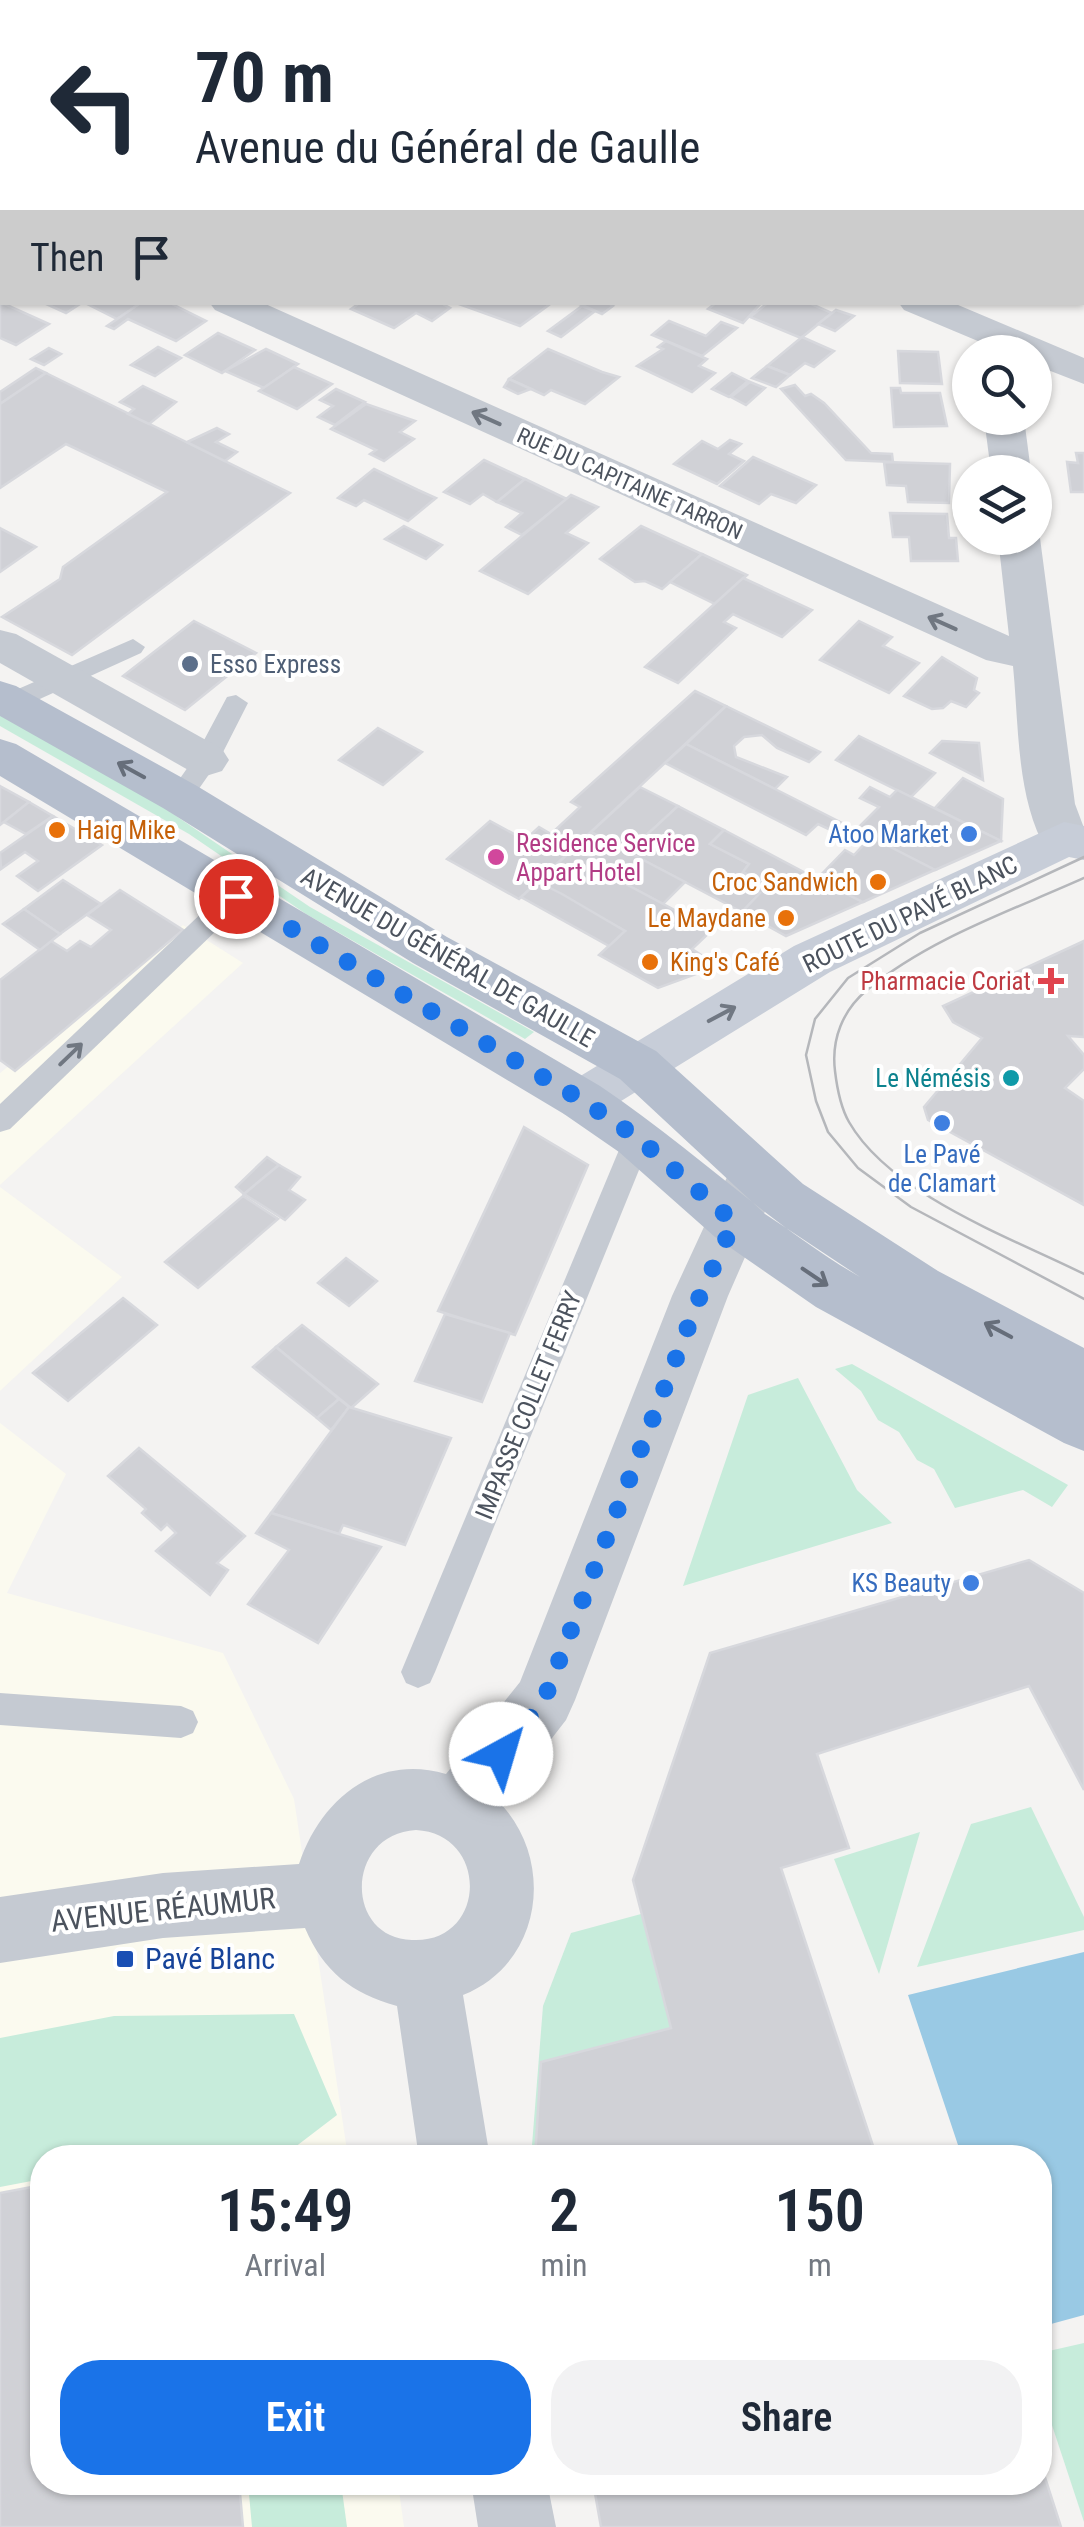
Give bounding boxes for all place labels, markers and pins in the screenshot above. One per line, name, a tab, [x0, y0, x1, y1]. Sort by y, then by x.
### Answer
place label: Esso Express	[210, 650, 341, 679]
marker: Esso Express	[179, 653, 201, 675]
place label: Haig Mike	[77, 816, 176, 845]
marker: Haig Mike	[46, 819, 68, 841]
place label: Atoo Market	[828, 820, 949, 849]
marker: Atoo Market	[958, 823, 980, 845]
place label: Residence Service Appart Hotel	[516, 829, 696, 887]
marker: Residence Service Appart Hotel	[485, 846, 507, 868]
pin	[194, 854, 279, 939]
place label: Croc Sandwich	[712, 868, 858, 897]
marker: Croc Sandwich	[867, 871, 889, 893]
place label: Le Maydane	[648, 904, 766, 933]
marker: Le Maydane	[775, 907, 797, 929]
place label: King's Café	[670, 948, 780, 977]
marker: King's Café	[639, 951, 661, 973]
place label: Pharmacie Coriat	[860, 967, 1031, 996]
marker: Pharmacie Coriat	[1040, 970, 1062, 992]
place label: Le Némésis	[875, 1064, 991, 1093]
marker: Le Némésis	[1000, 1067, 1022, 1089]
marker: Le Pavé de Clamart	[931, 1112, 953, 1134]
place label: Le Pavé de Clamart	[888, 1140, 996, 1198]
place label: KS Beauty	[851, 1569, 951, 1598]
marker: KS Beauty	[960, 1572, 982, 1594]
place label: Pavé Blanc	[145, 1941, 275, 1976]
marker: Pavé Blanc	[114, 1948, 136, 1970]

